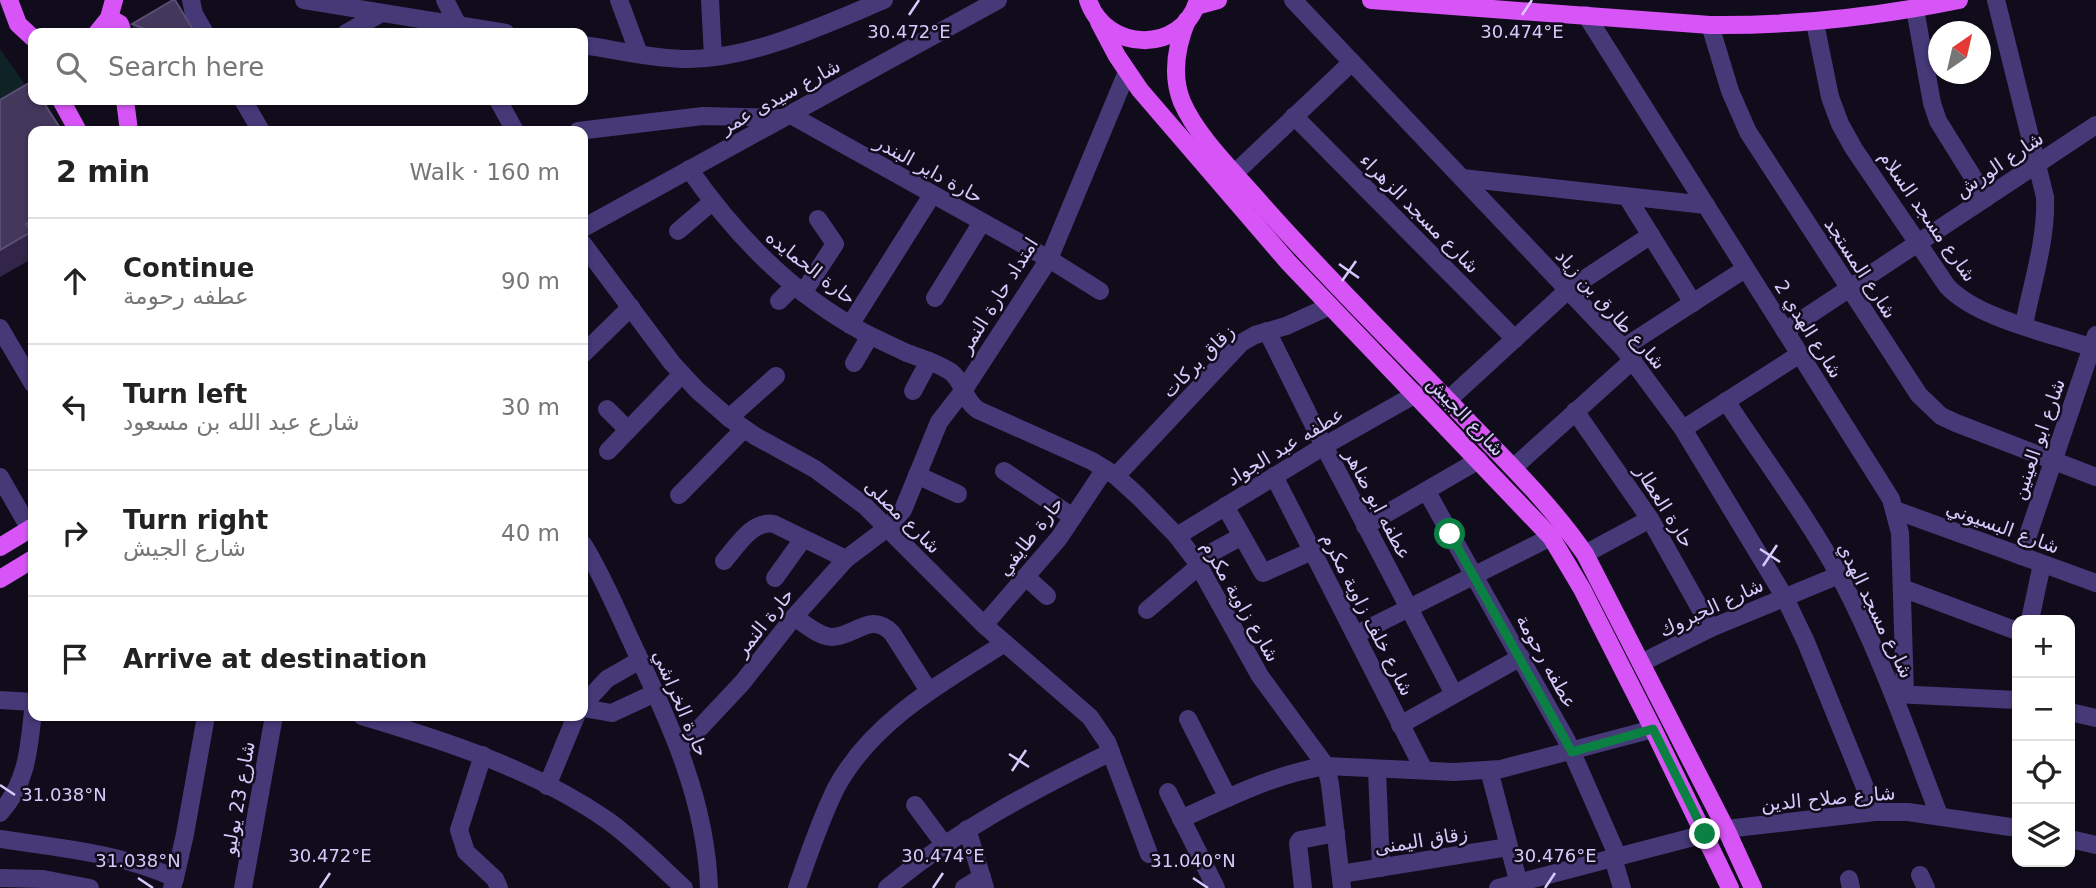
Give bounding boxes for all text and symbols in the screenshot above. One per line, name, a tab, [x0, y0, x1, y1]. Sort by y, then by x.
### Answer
text: 30.472°E	[867, 21, 951, 42]
text: 30.474°E	[1480, 21, 1564, 42]
north arrow	[1928, 21, 1991, 84]
search box	[28, 28, 588, 105]
icon: search	[52, 48, 90, 86]
text: Search here	[108, 52, 264, 82]
street label: شارع سيدى عمر	[715, 54, 844, 139]
street label: شارع الورش	[1951, 126, 2048, 202]
street label: حارة داير البندر	[870, 130, 987, 209]
street label: شارع مسجد السلام	[1874, 146, 1981, 286]
street label: شارع مسجد الزهراء	[1355, 149, 1484, 278]
text: 2 min	[56, 154, 150, 189]
text: Walk · 160 m	[409, 159, 560, 185]
street label: شارع المستجد	[1820, 214, 1902, 323]
street label: حارة الحمايده	[761, 225, 860, 310]
street label: امتداد حارة النمر	[953, 233, 1043, 358]
street label: شارع طارق بن زياد	[1551, 245, 1671, 374]
text: Continue	[123, 253, 254, 283]
icon: ahead	[56, 262, 94, 300]
text: 90 m	[501, 268, 560, 294]
street label: شارع الهدي 2	[1769, 276, 1848, 382]
text: عطفه رحومة	[123, 283, 249, 309]
street label: زقاق بركات	[1157, 320, 1239, 402]
street label: شارع الجيش	[1422, 372, 1509, 461]
street label: شارع ابو العينين	[2007, 376, 2070, 503]
text: Turn left	[123, 379, 247, 409]
icon: left	[56, 388, 94, 426]
text: 30 m	[501, 394, 560, 420]
street label: عطفه عبد الجواد	[1222, 402, 1348, 490]
text: شارع عبد الله بن مسعود	[123, 409, 359, 435]
street label: عطفه ابو ضاهر	[1338, 444, 1416, 563]
street label: حارة العطار	[1630, 460, 1699, 552]
street label: شارع مصلى	[860, 474, 946, 558]
street label: حارة طايفي	[992, 492, 1069, 581]
street label: شارع البسيوني	[1943, 496, 2063, 559]
text: Turn right	[123, 505, 268, 535]
icon: right	[56, 514, 94, 552]
route start	[1434, 518, 1465, 549]
text: 40 m	[501, 520, 560, 546]
street label: شارع خلف زاوية مكرم	[1316, 529, 1419, 700]
text: شارع الجيش	[123, 535, 246, 561]
street label: شارع زاوية مكرم	[1197, 536, 1285, 666]
street label: شارع مسجد الهدي	[1833, 539, 1918, 682]
street label: شارع الحبروك	[1655, 573, 1767, 642]
street label: حارة النمر	[729, 584, 799, 662]
street label: عطفه رحومة	[1511, 610, 1582, 712]
map controls	[2012, 615, 2075, 867]
button: +	[2012, 615, 2075, 678]
icon: arrive	[56, 640, 94, 678]
text: Arrive at destination	[123, 644, 427, 674]
street label: حارة الخراشي	[648, 646, 713, 760]
button: −	[2012, 678, 2075, 741]
street label: شارع 23 يوليو	[217, 739, 260, 858]
button: locate	[2012, 741, 2075, 804]
street label: شارع صلاح الدين	[1760, 781, 1896, 816]
text: 31.038°N	[21, 784, 107, 805]
button: layers	[2012, 804, 2075, 867]
route end	[1689, 818, 1720, 849]
street label: زقاق اليمنى	[1373, 822, 1469, 859]
text: 30.472°E	[288, 845, 372, 866]
text: 30.474°E	[901, 845, 985, 866]
text: 30.476°E	[1513, 845, 1597, 866]
text: 31.038°N	[95, 850, 181, 871]
text: 31.040°N	[1150, 850, 1236, 871]

